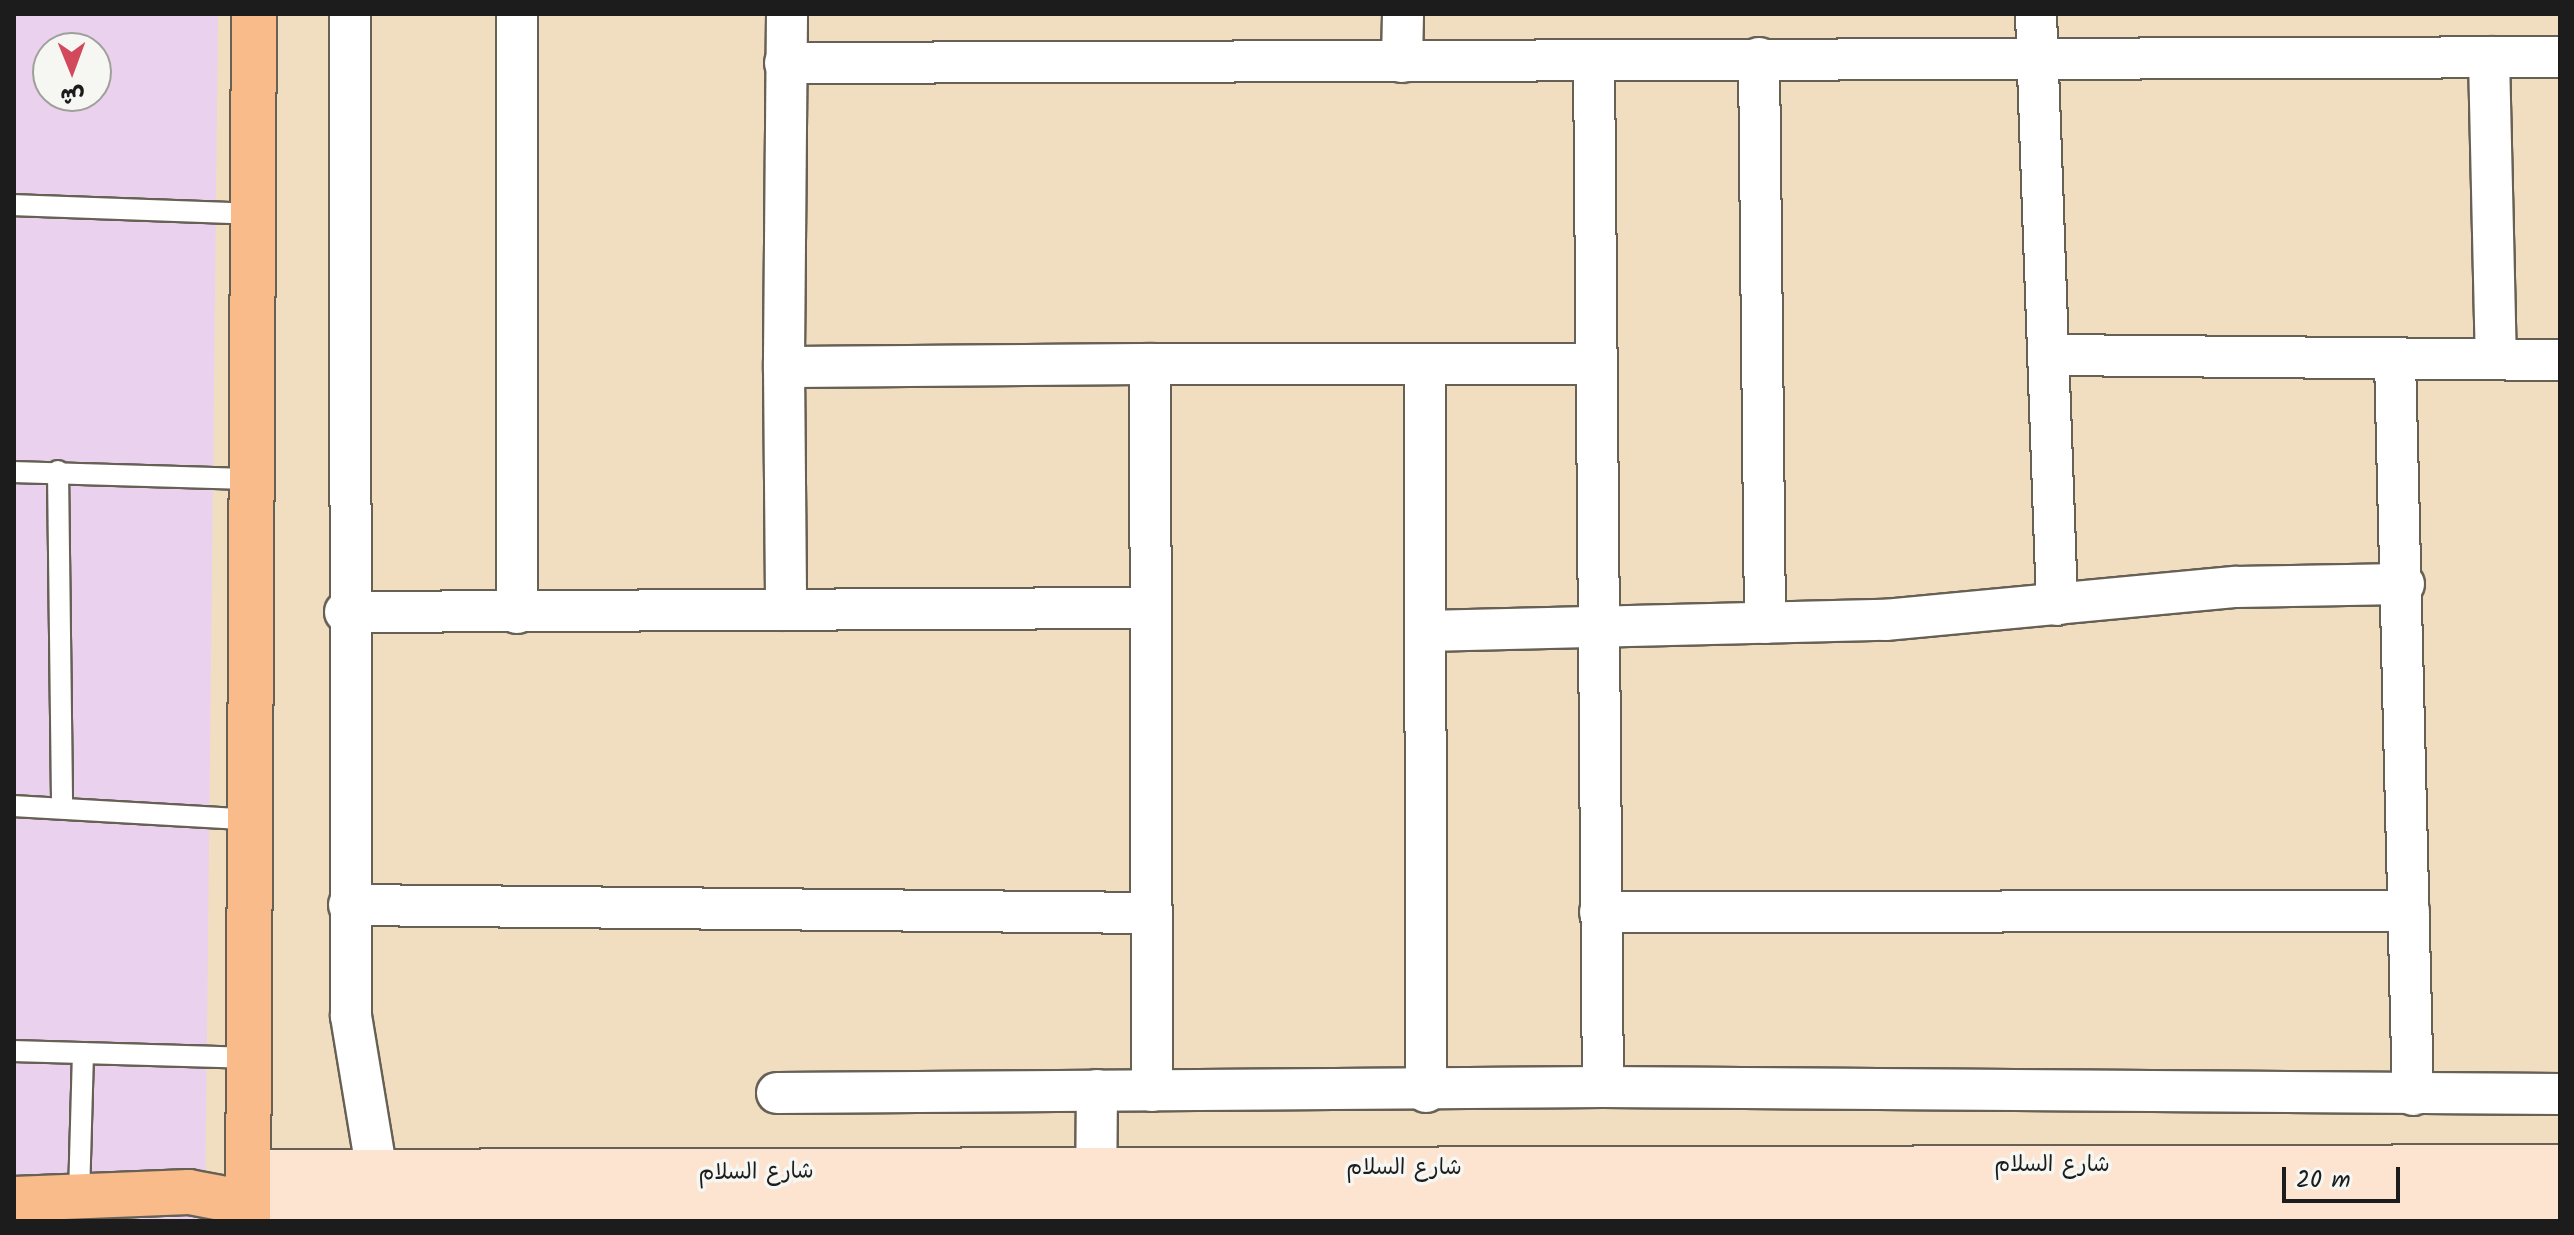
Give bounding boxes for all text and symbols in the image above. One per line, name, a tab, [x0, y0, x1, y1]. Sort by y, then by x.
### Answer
north arrow	[32, 32, 112, 112]
text: ش	[60, 77, 85, 112]
scale bar	[2286, 1151, 2404, 1201]
street label: شارع السلام	[1994, 1153, 2110, 1179]
street label: شارع السلام	[1346, 1156, 1462, 1182]
street label: شارع السلام	[698, 1159, 814, 1187]
text: 20 m	[2296, 1161, 2351, 1200]

